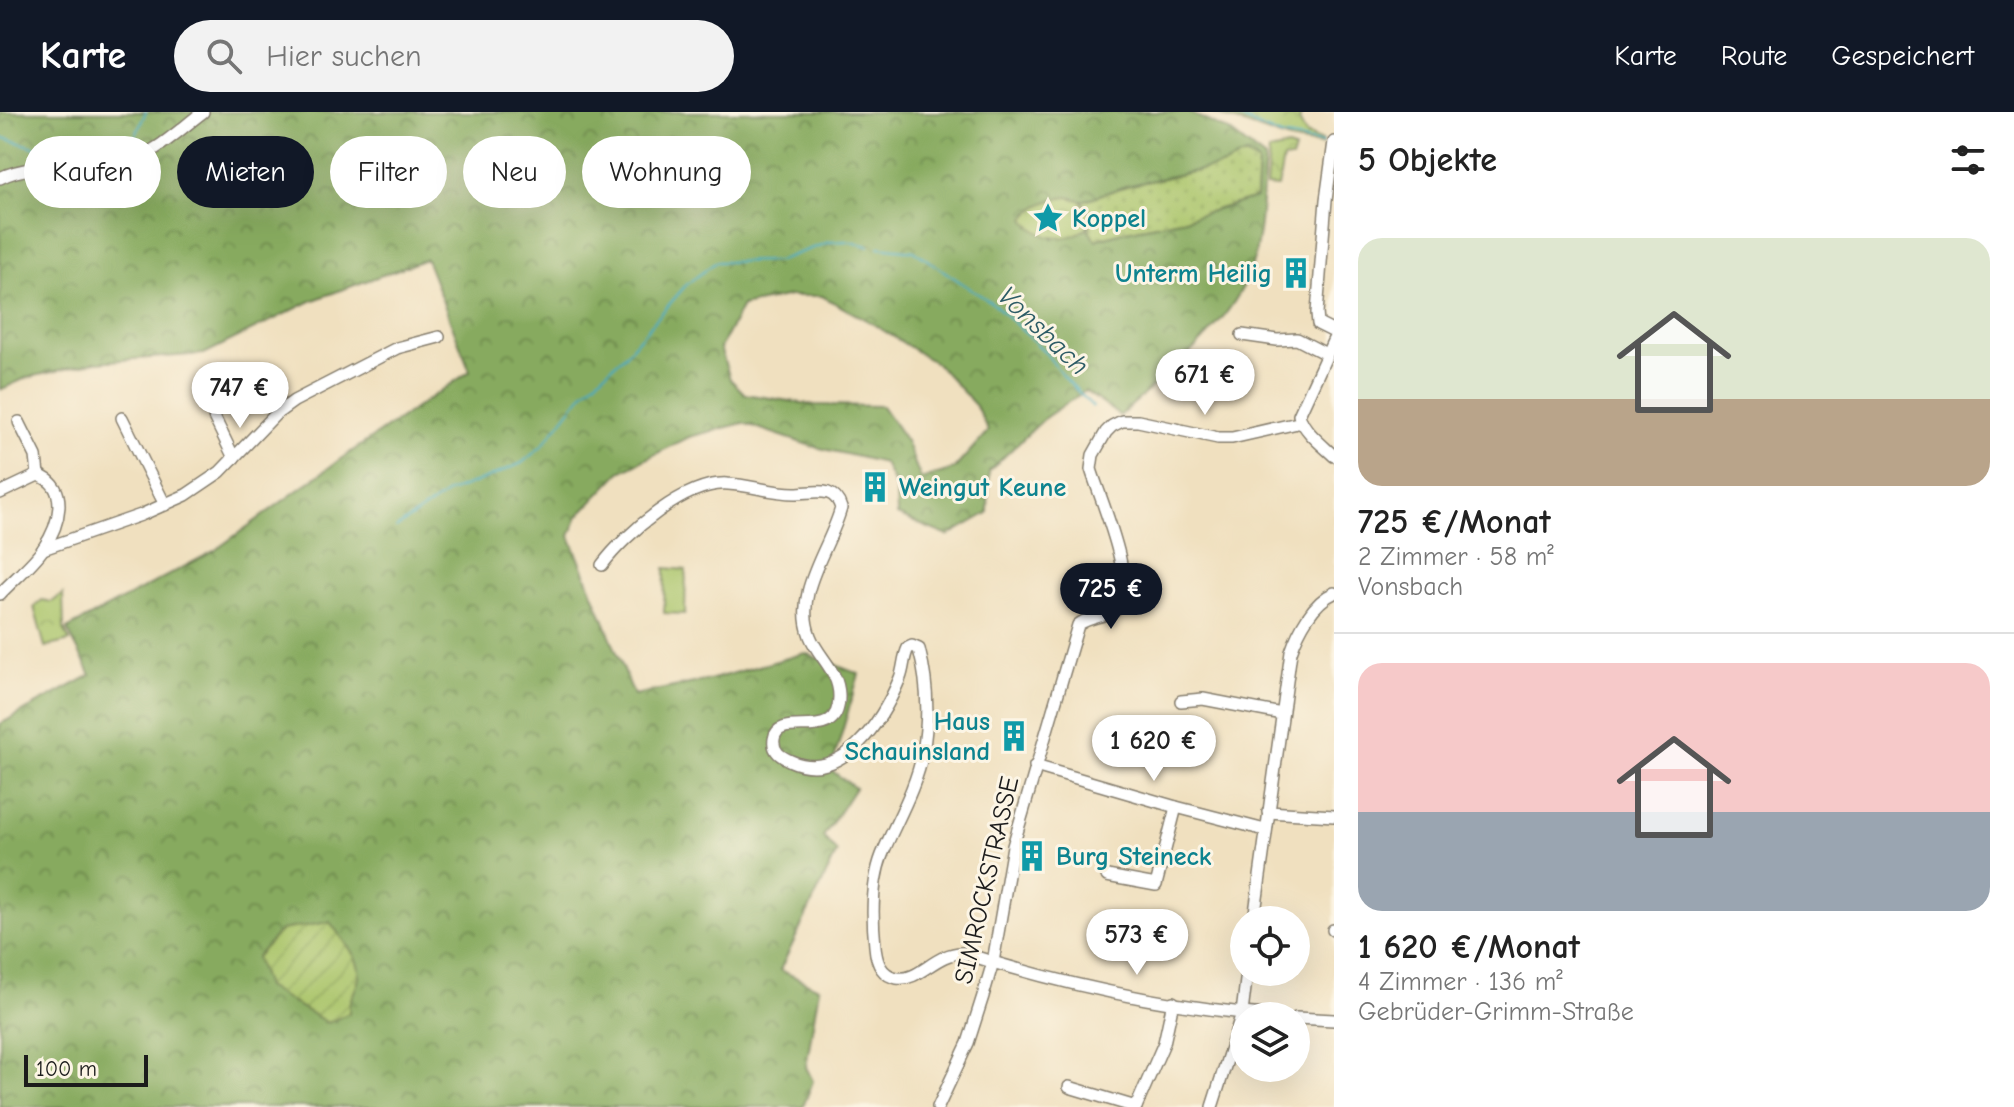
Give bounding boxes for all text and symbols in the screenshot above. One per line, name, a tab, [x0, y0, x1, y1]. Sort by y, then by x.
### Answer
search box	[174, 20, 734, 92]
text: Karte	[40, 34, 126, 78]
icon: search	[202, 34, 246, 78]
text: Hier suchen	[266, 39, 422, 74]
text: Karte	[1614, 40, 1677, 72]
text: Route	[1721, 40, 1787, 72]
text: Gespeichert	[1831, 40, 1974, 72]
chip: Kaufen	[24, 136, 161, 208]
chip: Mieten	[177, 136, 314, 208]
chip: Filter	[330, 136, 447, 208]
chip: Neu	[463, 136, 566, 208]
chip: Wohnung	[582, 136, 751, 208]
icon: filters	[1946, 138, 1990, 182]
text: 5 Objekte	[1358, 140, 1497, 180]
place icon: Koppel	[1031, 201, 1065, 235]
place label: Koppel	[1072, 204, 1146, 234]
building icon: Unterm Heilig	[1279, 256, 1313, 290]
place label: Unterm Heilig	[1115, 259, 1272, 289]
water label: Vonsbach	[991, 280, 1095, 382]
icon: home	[1602, 290, 1746, 434]
pin: 671 €	[1149, 349, 1261, 417]
text: 671 €	[1174, 360, 1236, 390]
pin: 747 €	[184, 362, 296, 430]
text: 747 €	[210, 373, 270, 403]
building icon: Weingut Keune	[858, 470, 892, 504]
place label: Weingut Keune	[899, 473, 1066, 503]
text: 725 €/Monat	[1358, 502, 1551, 542]
text: 2 Zimmer · 58 m²	[1358, 542, 1554, 572]
pin: 725 €	[1055, 563, 1167, 631]
text: Vonsbach	[1358, 572, 1463, 602]
text: 725 €	[1078, 574, 1144, 604]
place label: Haus Schauinsland	[845, 707, 990, 767]
pin: 1 620 €	[1080, 715, 1228, 783]
icon: home	[1602, 715, 1746, 859]
building icon: Haus Schauinsland	[997, 719, 1031, 753]
text: 1 620 €	[1110, 726, 1198, 756]
street label: SIMROCKSTRASSE	[949, 774, 1025, 987]
building icon: Burg Steineck	[1015, 839, 1049, 873]
place label: Burg Steineck	[1056, 842, 1212, 872]
map controls	[1230, 906, 1310, 1082]
button: locate	[1230, 906, 1310, 986]
pin: 573 €	[1081, 909, 1193, 977]
text: 573 €	[1104, 920, 1170, 950]
text: 1 620 €/Monat	[1358, 927, 1580, 967]
text: 4 Zimmer · 136 m²	[1358, 967, 1563, 997]
text: Gebrüder-Grimm-Straße	[1358, 997, 1634, 1027]
button: layers	[1230, 1002, 1310, 1082]
scale bar	[24, 1051, 148, 1087]
text: 100 m	[36, 1056, 97, 1082]

